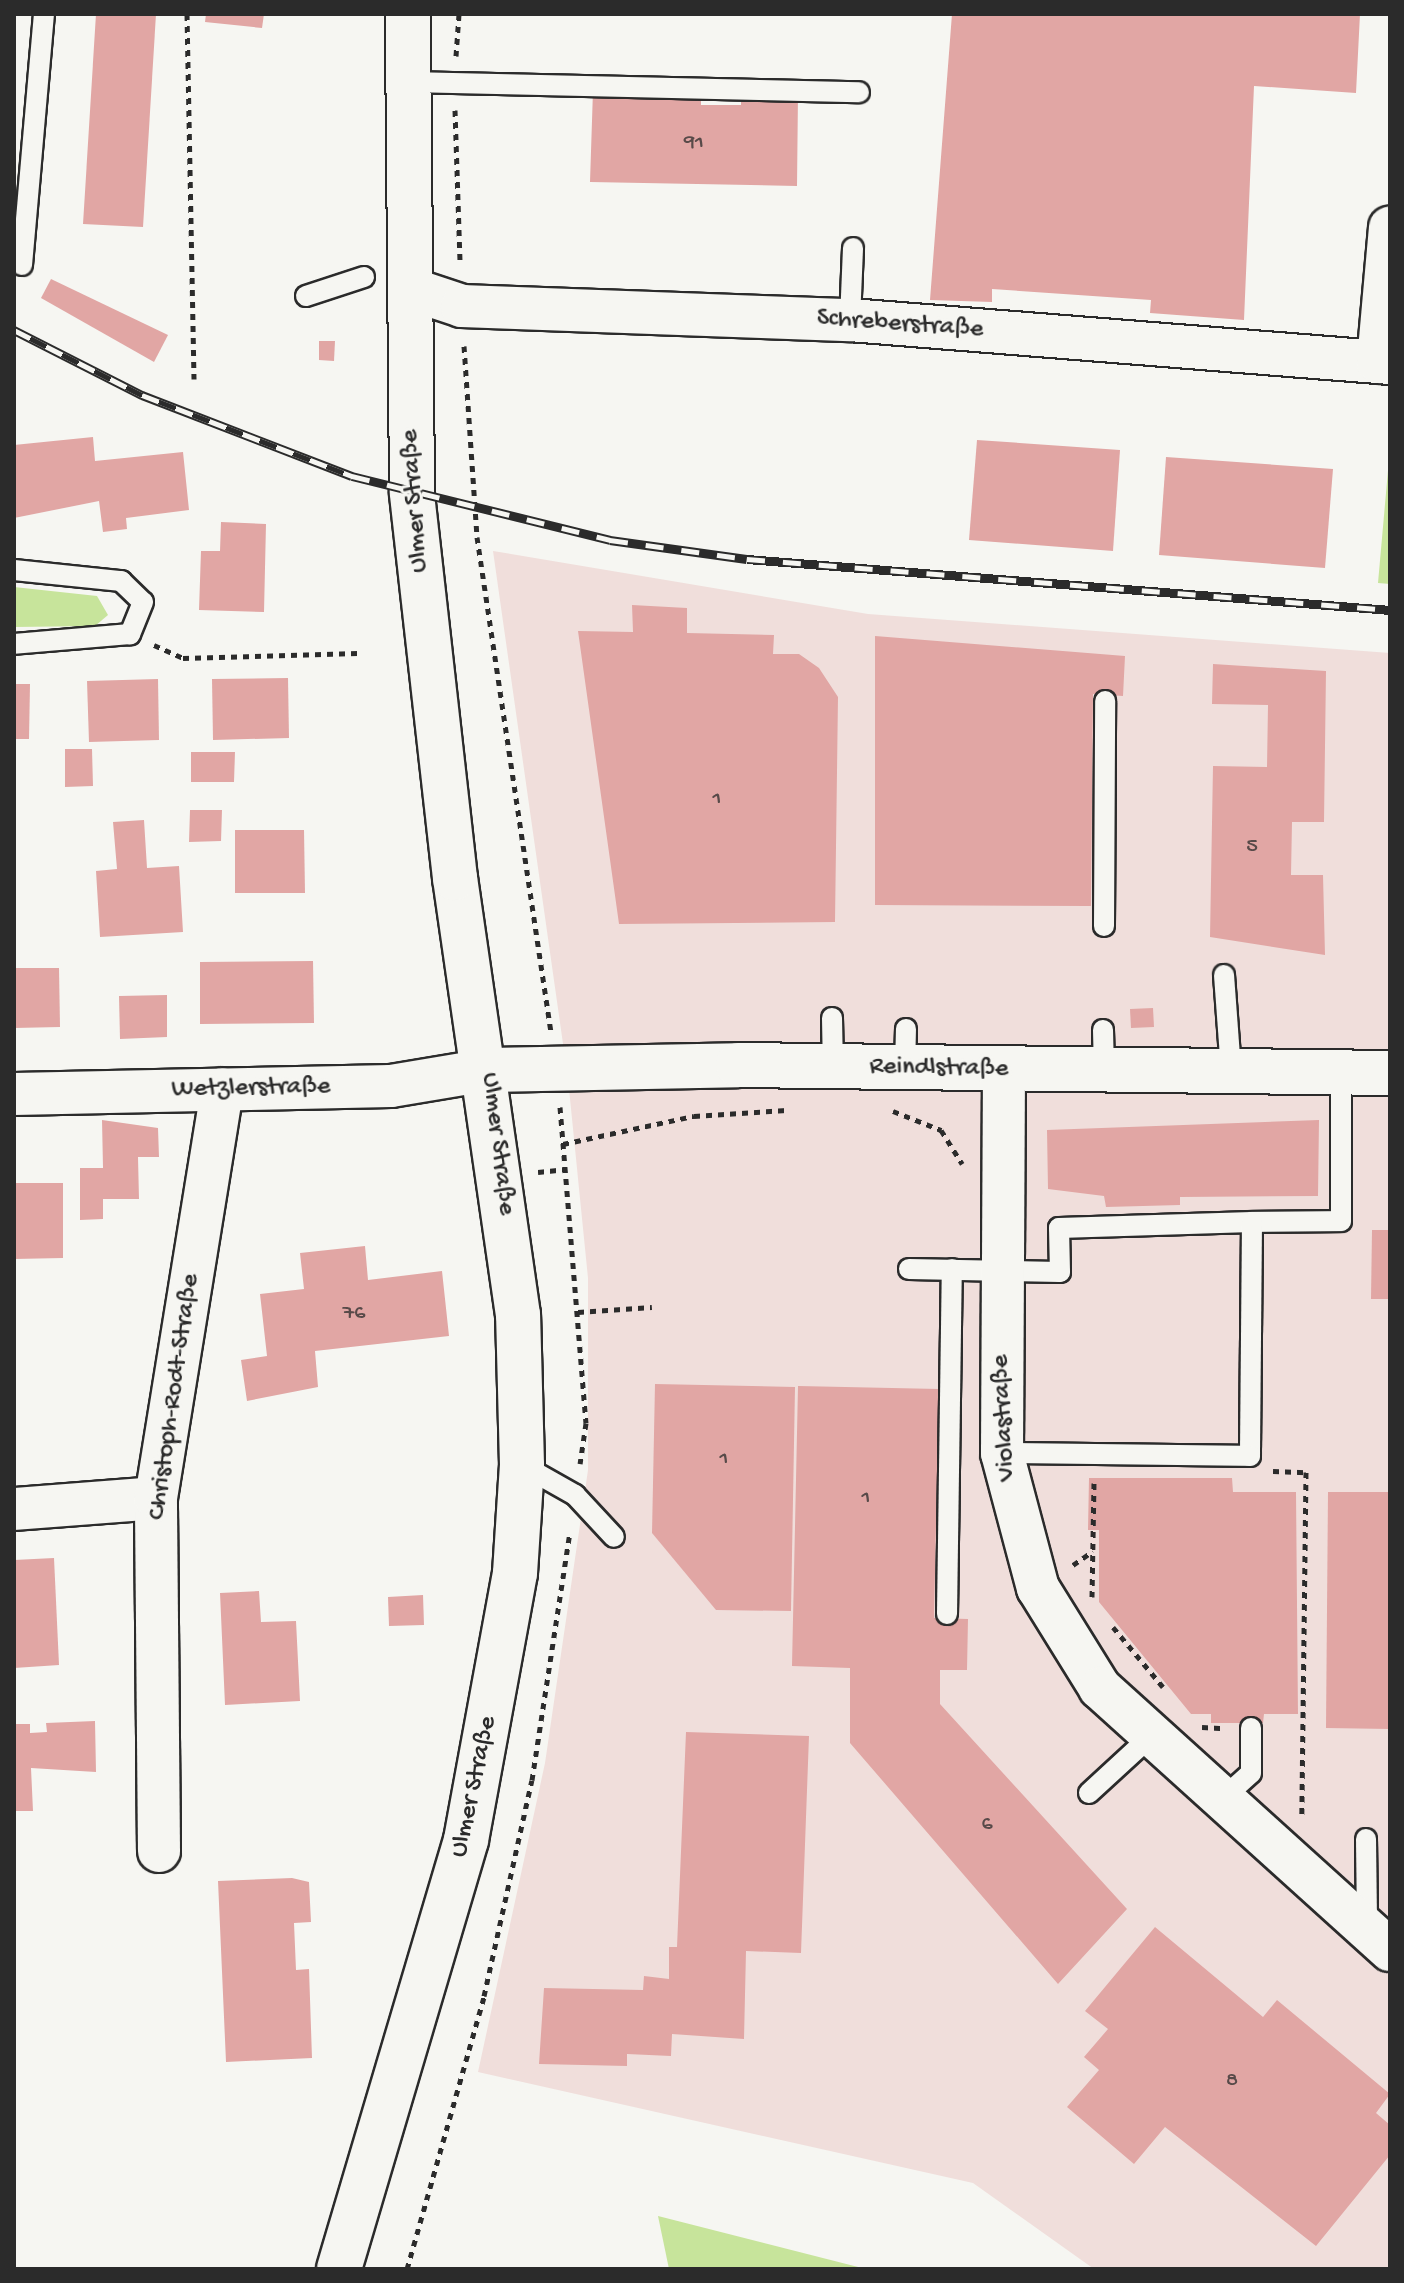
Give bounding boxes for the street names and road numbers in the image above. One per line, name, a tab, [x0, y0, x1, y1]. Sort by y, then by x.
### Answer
street label: Schreberstraße	[816, 304, 984, 346]
street label: Ulmer Straße	[395, 428, 437, 574]
street label: Reindlstraße	[869, 1052, 1009, 1086]
street label: Ulmer Straße	[473, 1071, 521, 1217]
street label: Wetzlerstraße	[171, 1072, 331, 1106]
street label: Christoph-Rodt-Straße	[142, 1272, 208, 1522]
street label: Violastraße	[986, 1354, 1024, 1482]
street label: Ulmer Straße	[445, 1714, 505, 1860]

